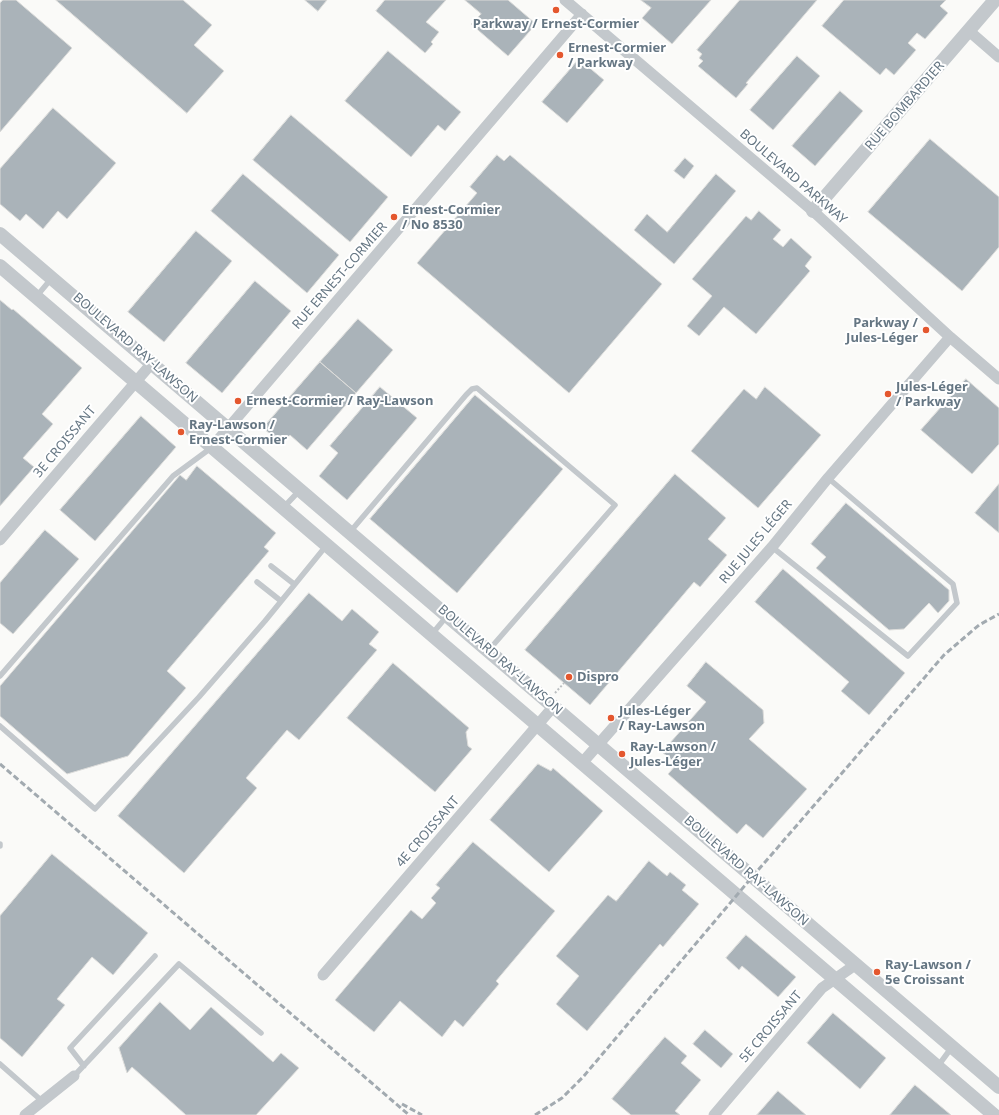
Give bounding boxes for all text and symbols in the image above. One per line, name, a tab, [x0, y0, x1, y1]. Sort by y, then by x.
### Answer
marker: Parkway / Ernest-Cormier	[551, 5, 561, 15]
place label: Parkway / Ernest-Cormier	[473, 16, 639, 32]
place label: Ernest-Cormier / Parkway	[568, 40, 666, 71]
marker: Ernest-Cormier / Parkway	[555, 50, 565, 60]
street label: RUE BOMBARDIER	[862, 58, 948, 154]
street label: BOULEVARD PARKWAY	[736, 126, 850, 228]
place label: Ernest-Cormier / No 8530	[402, 202, 500, 233]
marker: Ernest-Cormier / No 8530	[389, 212, 399, 222]
street label: RUE ERNEST-CORMIER	[289, 219, 391, 333]
street label: BOULEVARD RAY-LAWSON	[70, 290, 200, 406]
place label: Parkway / Jules-Léger	[846, 315, 918, 346]
marker: Parkway / Jules-Léger	[921, 325, 931, 335]
place label: Jules-Léger / Parkway	[896, 379, 968, 410]
marker: Jules-Léger / Parkway	[883, 389, 893, 399]
place label: Ernest-Cormier / Ray-Lawson	[246, 393, 433, 409]
marker: Ernest-Cormier / Ray-Lawson	[233, 396, 243, 406]
street label: 3E CROISSANT	[31, 403, 99, 481]
place label: Ray-Lawson / Ernest-Cormier	[189, 417, 287, 448]
marker: Ray-Lawson / Ernest-Cormier	[176, 427, 186, 437]
street label: RUE JULES LÉGER	[716, 497, 796, 587]
street label: BOULEVARD RAY-LAWSON	[435, 602, 565, 718]
place label: Dispro	[577, 669, 619, 685]
marker: Dispro	[564, 672, 574, 682]
place label: Jules-Léger / Ray-Lawson	[619, 703, 705, 734]
marker: Jules-Léger / Ray-Lawson	[606, 713, 616, 723]
place label: Ray-Lawson / Jules-Léger	[630, 739, 716, 770]
marker: Ray-Lawson / Jules-Léger	[617, 749, 627, 759]
street label: 4E CROISSANT	[393, 793, 463, 871]
street label: BOULEVARD RAY-LAWSON	[681, 813, 811, 929]
place label: Ray-Lawson / 5e Croissant	[885, 957, 971, 988]
marker: Ray-Lawson / 5e Croissant	[872, 967, 882, 977]
street label: 5E CROISSANT	[737, 988, 805, 1066]

